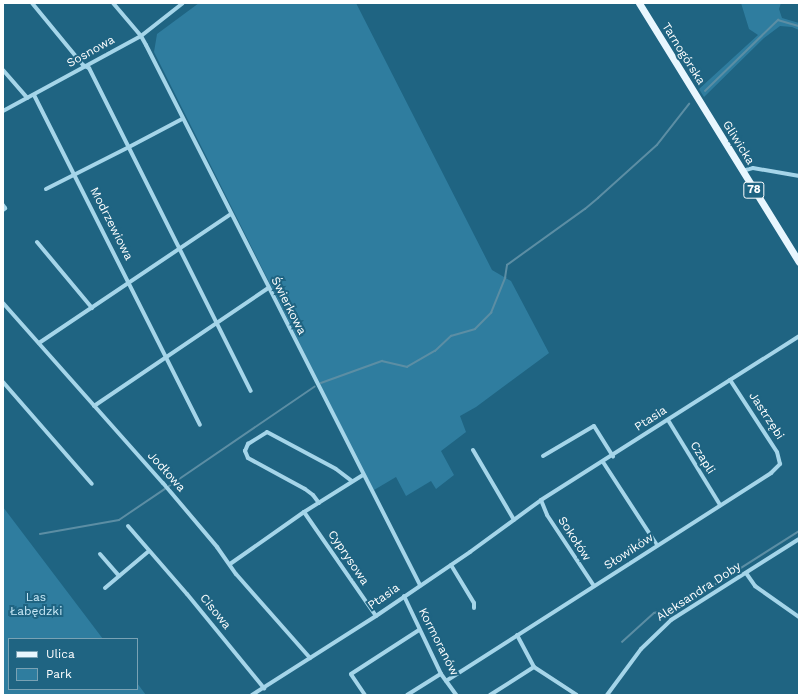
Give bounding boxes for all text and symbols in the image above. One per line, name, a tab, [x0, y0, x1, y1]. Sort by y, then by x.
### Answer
street label: Tarnogórska	[658, 20, 708, 88]
street label: Sosnowa	[65, 33, 117, 71]
street label: Gliwicka	[719, 118, 757, 168]
road number: 78	[743, 181, 765, 199]
street label: Modrzewiowa	[86, 185, 136, 263]
street label: Świerkowa	[267, 275, 309, 337]
street label: Jastrzębi	[745, 390, 787, 442]
street label: Ptasia	[632, 403, 670, 435]
street label: Czapli	[686, 439, 718, 477]
street label: Jodłowa	[144, 449, 188, 495]
street label: Sokołów	[554, 514, 594, 564]
street label: Cyprysowa	[324, 528, 372, 588]
street label: Słowików	[602, 531, 656, 573]
street label: Aleksandra Doby	[654, 559, 744, 625]
street label: Ptasia	[365, 581, 403, 613]
park label: Las Łabędzki	[10, 591, 62, 619]
street label: Cisowa	[196, 591, 234, 633]
street label: Kormoranów	[415, 606, 461, 678]
legend	[8, 638, 138, 690]
text: Ulica	[46, 647, 75, 661]
text: Park	[46, 667, 72, 681]

